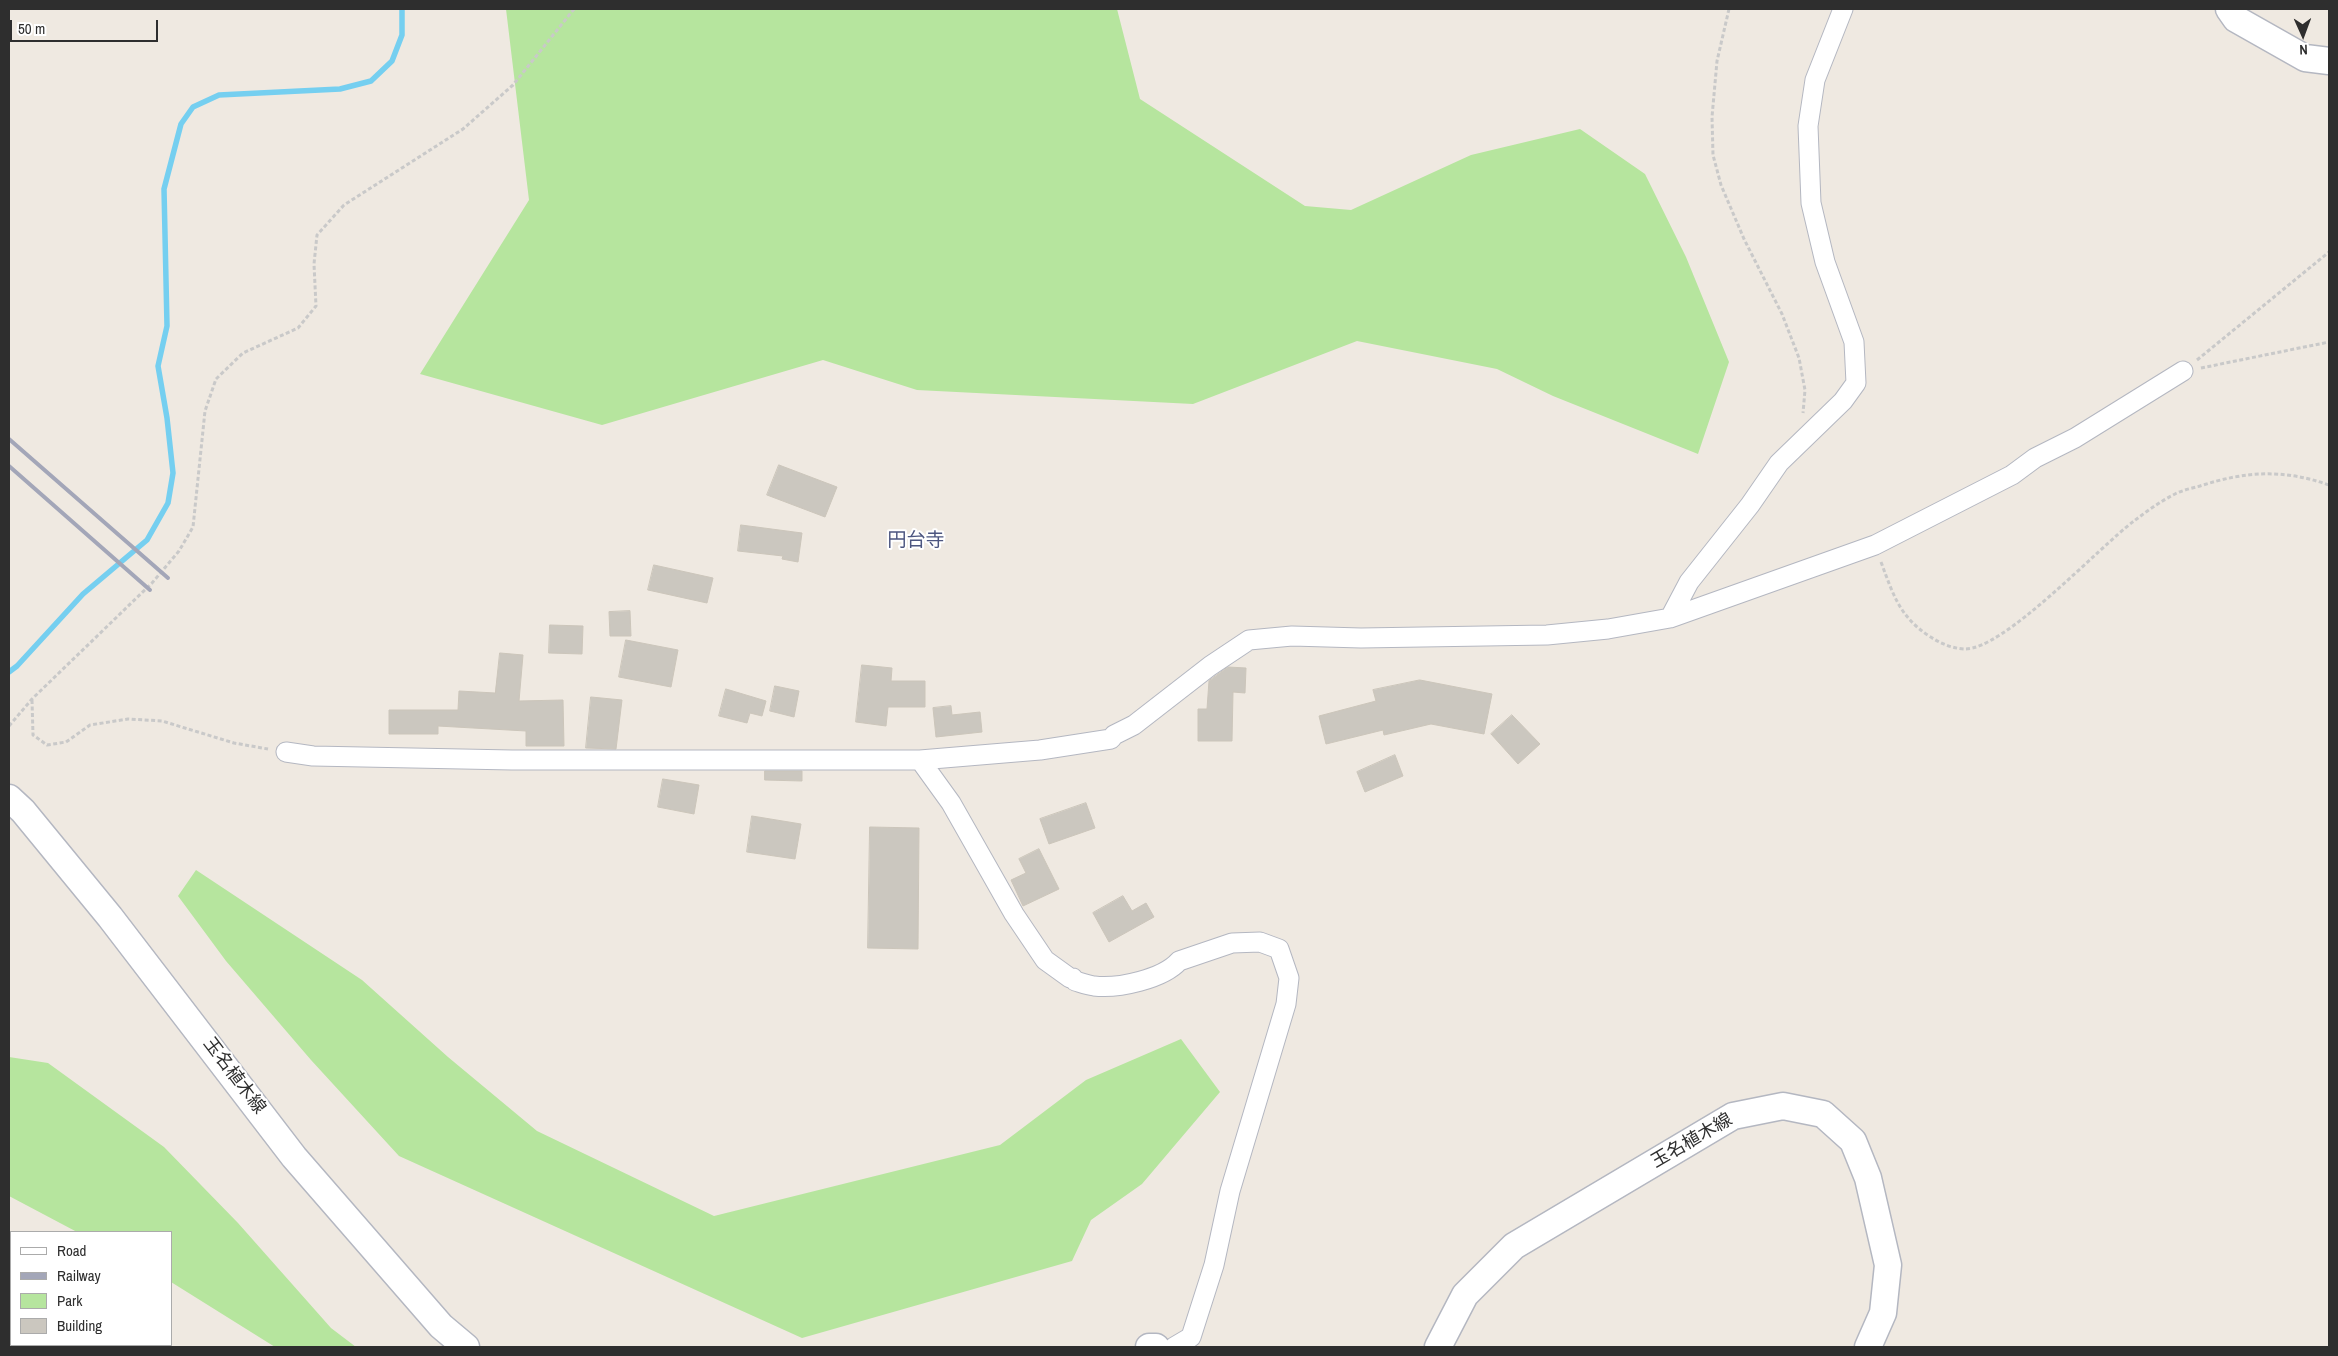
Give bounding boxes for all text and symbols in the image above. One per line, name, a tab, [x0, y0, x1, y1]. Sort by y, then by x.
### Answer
scale bar	[12, 10, 160, 42]
north arrow	[2278, 10, 2328, 60]
text: 50 m	[18, 18, 45, 39]
text: N	[2299, 41, 2308, 59]
district label: 円台寺	[888, 530, 944, 552]
street label: 玉名植木線	[198, 1034, 270, 1118]
street label: 玉名植木線	[1648, 1109, 1736, 1173]
legend	[10, 1231, 172, 1346]
text: Road	[57, 1240, 86, 1261]
text: Railway	[57, 1265, 101, 1286]
text: Park	[57, 1290, 82, 1311]
text: Building	[57, 1315, 102, 1336]

